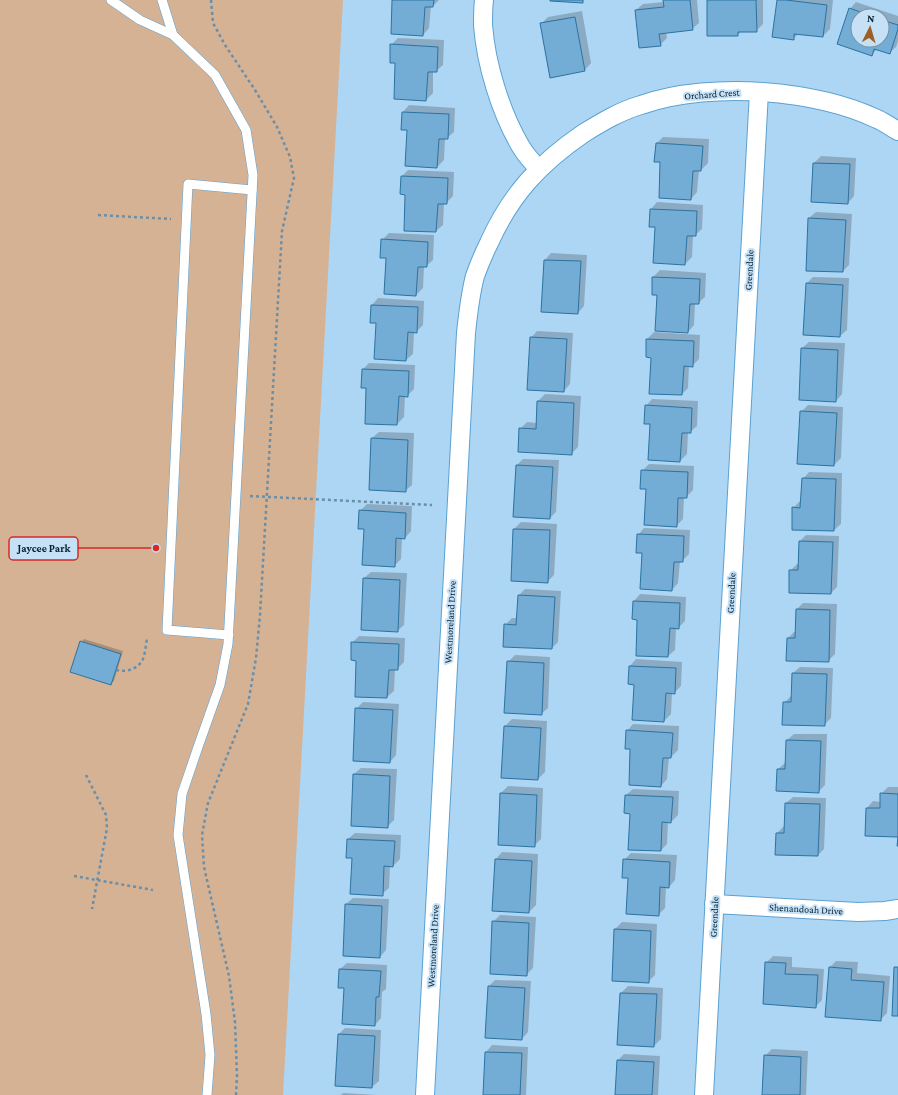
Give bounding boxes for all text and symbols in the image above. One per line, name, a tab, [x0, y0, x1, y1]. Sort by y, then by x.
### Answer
north arrow	[850, 8, 890, 48]
text: N	[867, 12, 876, 24]
street label: Orchard Crest	[684, 87, 741, 101]
street label: Greendale	[742, 249, 756, 291]
callout: Jaycee Park	[9, 537, 78, 560]
text: Jaycee Park	[17, 542, 71, 554]
street label: Greendale	[724, 572, 738, 614]
street label: Westmoreland Drive	[442, 580, 458, 664]
street label: Greendale	[707, 896, 721, 938]
street label: Shenandoah Drive	[769, 902, 844, 916]
street label: Westmoreland Drive	[425, 904, 441, 988]

